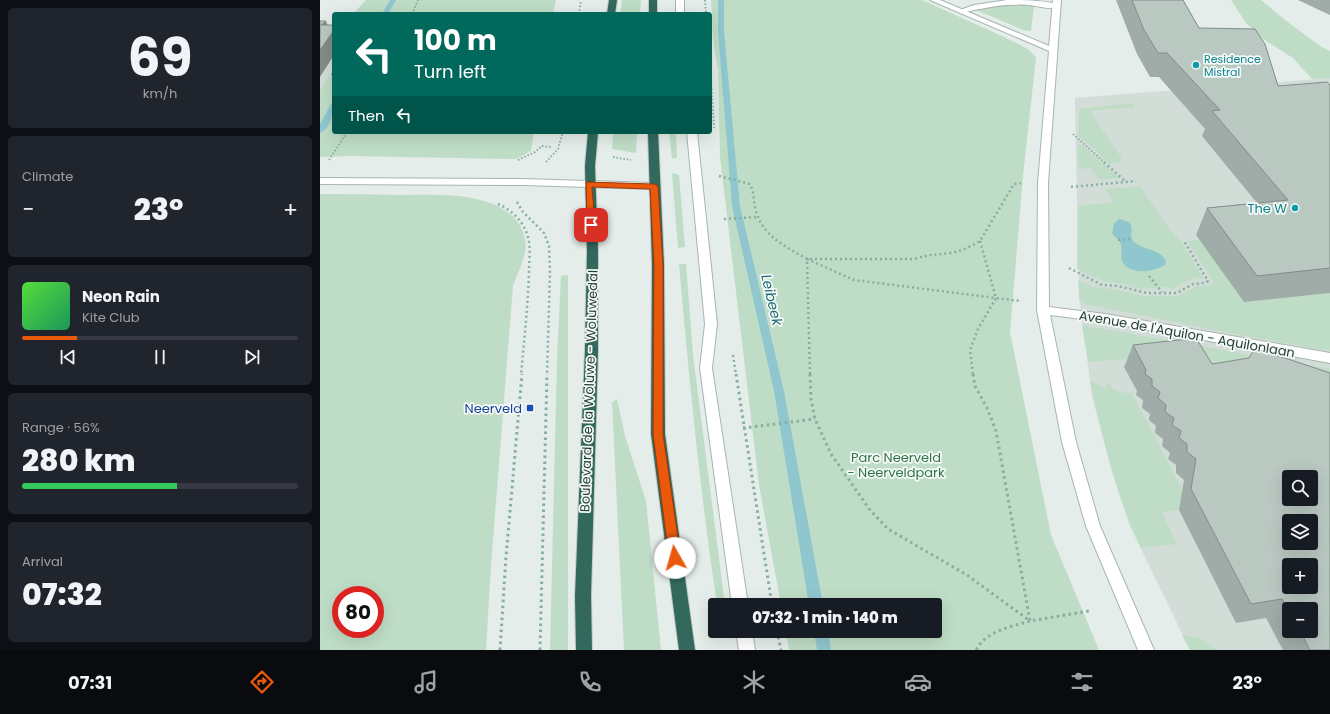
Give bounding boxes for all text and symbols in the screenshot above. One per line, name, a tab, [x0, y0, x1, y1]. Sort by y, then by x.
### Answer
text: 69	[127, 21, 193, 94]
text: 100 m	[414, 21, 497, 60]
icon: left	[348, 28, 400, 80]
place label: Residence Mistral	[1204, 51, 1261, 80]
text: Turn left	[414, 59, 486, 84]
marker: Residence Mistral	[1191, 60, 1201, 70]
text: km/h	[143, 84, 177, 103]
icon: left	[393, 104, 415, 126]
text: Then	[348, 105, 385, 126]
text: Climate	[22, 167, 73, 186]
text: 23°	[134, 188, 183, 231]
text: −	[22, 194, 34, 225]
text: +	[283, 194, 298, 225]
place label: The W	[1247, 199, 1287, 218]
marker: The W	[1290, 203, 1300, 213]
pin	[574, 208, 608, 242]
icon: arrive	[580, 214, 602, 236]
street label: Boulevard de la Woluwe - Woluwedal	[575, 270, 603, 512]
water label: Leibeek	[756, 272, 788, 328]
text: Neon Rain	[82, 286, 160, 307]
street label: Avenue de l'Aquilon - Aquilonlaan	[1078, 306, 1296, 362]
text: Kite Club	[82, 308, 140, 327]
icon: previous	[57, 346, 79, 368]
icon: pause	[149, 346, 171, 368]
icon: next	[241, 346, 263, 368]
place label: Neerveld	[465, 399, 522, 418]
marker: Neerveld	[525, 403, 535, 413]
text: Range · 56%	[22, 418, 100, 437]
text: 280 km	[22, 439, 136, 482]
park label: Parc Neerveld - Neerveldpark	[847, 448, 945, 482]
map controls	[1282, 470, 1318, 638]
button: search	[1282, 470, 1318, 506]
button: layers	[1282, 514, 1318, 550]
position arrow	[654, 537, 696, 579]
text: Arrival	[22, 552, 63, 571]
button: +	[1282, 558, 1318, 594]
text: 07:32	[22, 573, 102, 616]
speed limit sign: 80	[332, 586, 384, 638]
button: −	[1282, 602, 1318, 638]
text: 07:32 · 1 min · 140 m	[752, 607, 898, 628]
icon: directions	[248, 668, 276, 696]
icon: music	[412, 668, 440, 696]
icon: phone	[576, 668, 604, 696]
icon: climate	[740, 668, 768, 696]
icon: car	[904, 668, 932, 696]
icon: filters	[1068, 668, 1096, 696]
text: 07:31	[68, 670, 112, 695]
text: 23°	[1232, 670, 1262, 695]

